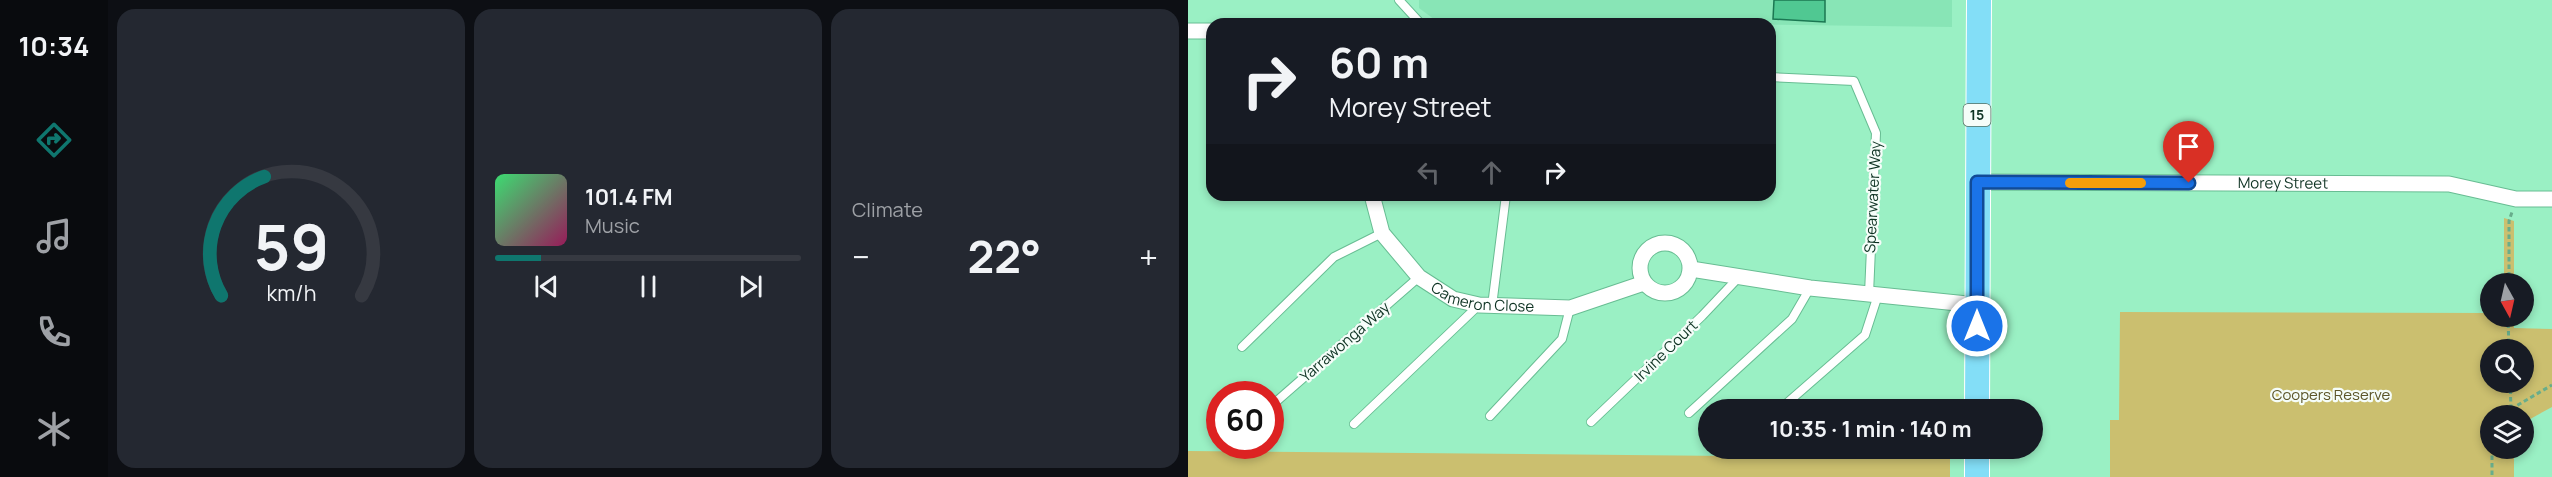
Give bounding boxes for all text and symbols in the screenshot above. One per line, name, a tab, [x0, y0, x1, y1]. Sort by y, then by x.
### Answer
text: 10:34	[19, 27, 89, 64]
text: 60 m	[1329, 33, 1429, 91]
icon: right	[1230, 42, 1308, 120]
text: Morey Street	[1329, 88, 1492, 125]
road number: 15	[1964, 104, 1990, 126]
icon: directions	[33, 119, 75, 161]
pin	[2163, 121, 2214, 183]
icon: arrive	[2172, 130, 2205, 163]
street label: Spearwater Way	[1859, 140, 1886, 253]
icon: left	[1412, 156, 1445, 189]
icon: ahead	[1475, 156, 1508, 189]
icon: right	[1538, 156, 1571, 189]
street label: Morey Street	[2238, 172, 2328, 193]
text: 101.4 FM	[585, 182, 673, 212]
text: Climate	[852, 196, 923, 223]
text: 59	[253, 203, 329, 289]
text: Music	[585, 212, 640, 239]
icon: music	[33, 215, 75, 257]
text: 22°	[967, 225, 1041, 287]
text: −	[852, 234, 870, 279]
text: +	[1139, 234, 1158, 279]
icon: previous	[530, 270, 563, 303]
icon: pause	[632, 270, 665, 303]
icon: next	[734, 270, 767, 303]
north arrow	[2480, 273, 2534, 327]
map controls	[2480, 273, 2534, 459]
street label: Cameron Close	[1427, 276, 1535, 317]
text: km/h	[266, 278, 316, 307]
position arrow	[1945, 294, 2009, 358]
street label: Yarrawonga Way	[1295, 297, 1394, 386]
icon: phone	[33, 311, 75, 353]
street label: Irvine Court	[1629, 315, 1702, 386]
button: search	[2480, 339, 2534, 393]
speed limit sign: 60	[1206, 381, 1284, 459]
park label: Coopers Reserve	[2272, 384, 2390, 405]
button: layers	[2480, 405, 2534, 459]
icon: climate	[33, 408, 75, 450]
text: 10:35 · 1 min · 140 m	[1769, 414, 1972, 444]

